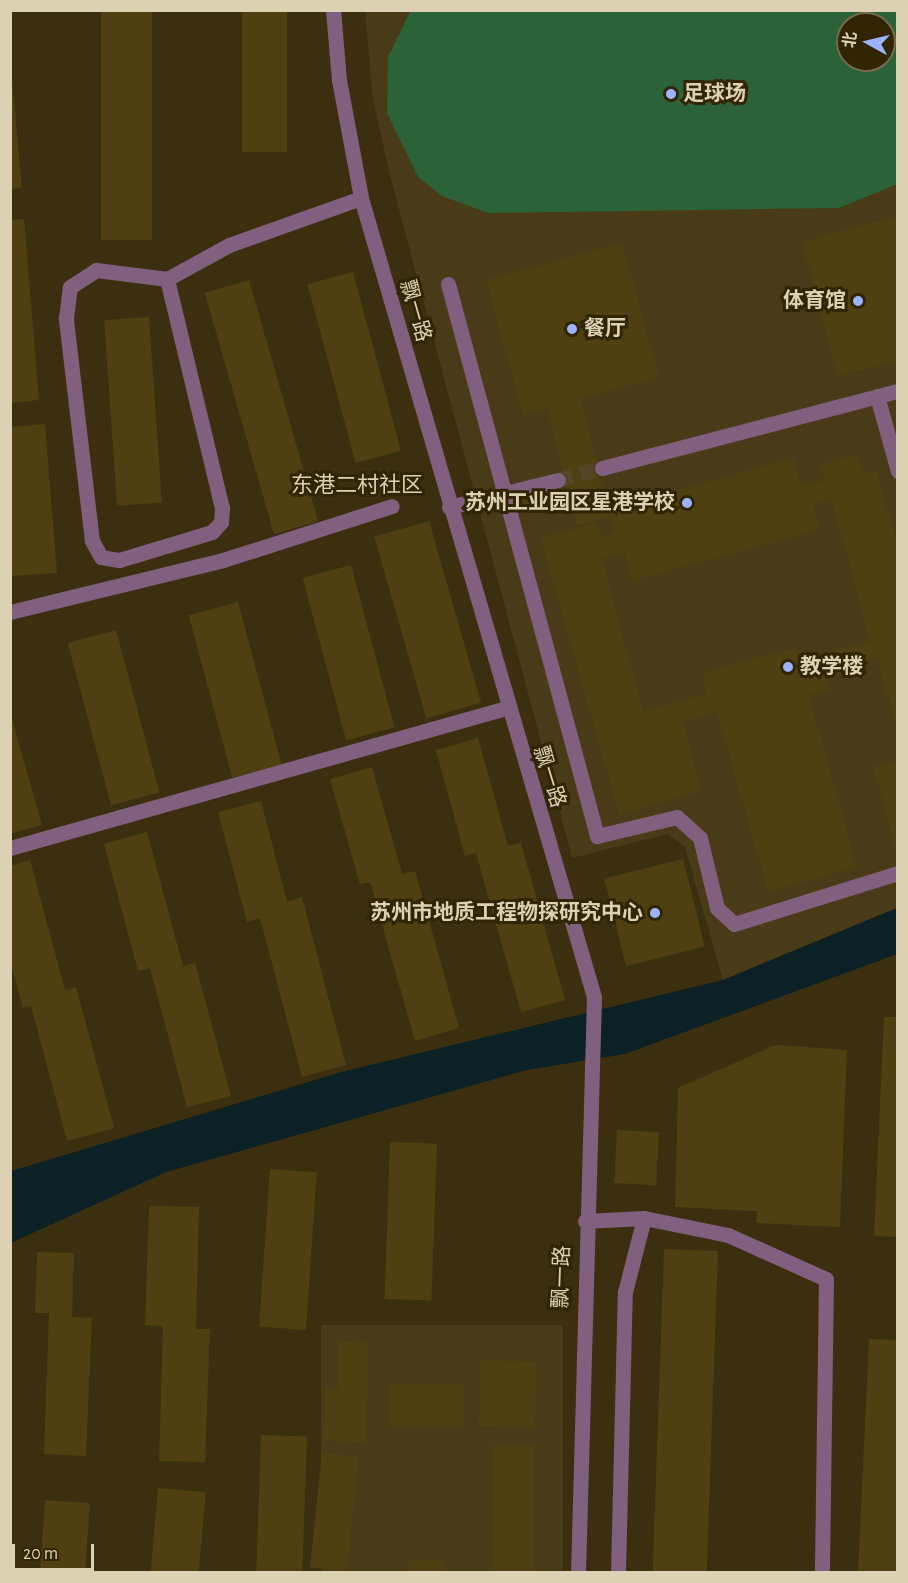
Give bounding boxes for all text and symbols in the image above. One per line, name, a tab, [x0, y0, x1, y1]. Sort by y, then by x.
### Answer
north arrow	[836, 12, 896, 72]
text: 北	[841, 31, 859, 49]
place label: 足球场	[683, 81, 746, 107]
marker: 足球场	[664, 87, 678, 101]
street label: 飘一路	[394, 277, 436, 345]
place label: 体育馆	[783, 288, 846, 314]
marker: 体育馆	[851, 294, 865, 308]
place label: 餐厅	[584, 316, 626, 342]
marker: 餐厅	[565, 322, 579, 336]
district label: 东港二村社区	[291, 473, 423, 499]
place label: 苏州工业园区星港学校	[465, 490, 675, 516]
marker: 苏州工业园区星港学校	[680, 496, 694, 510]
place label: 教学楼	[800, 654, 863, 680]
marker: 教学楼	[781, 660, 795, 674]
street label: 飘一路	[528, 743, 570, 811]
place label: 苏州市地质工程物探研究中心	[370, 900, 643, 926]
marker: 苏州市地质工程物探研究中心	[648, 906, 662, 920]
street label: 飘一路	[548, 1245, 576, 1309]
scale bar	[15, 1532, 98, 1570]
text: 20 m	[23, 1545, 58, 1563]

